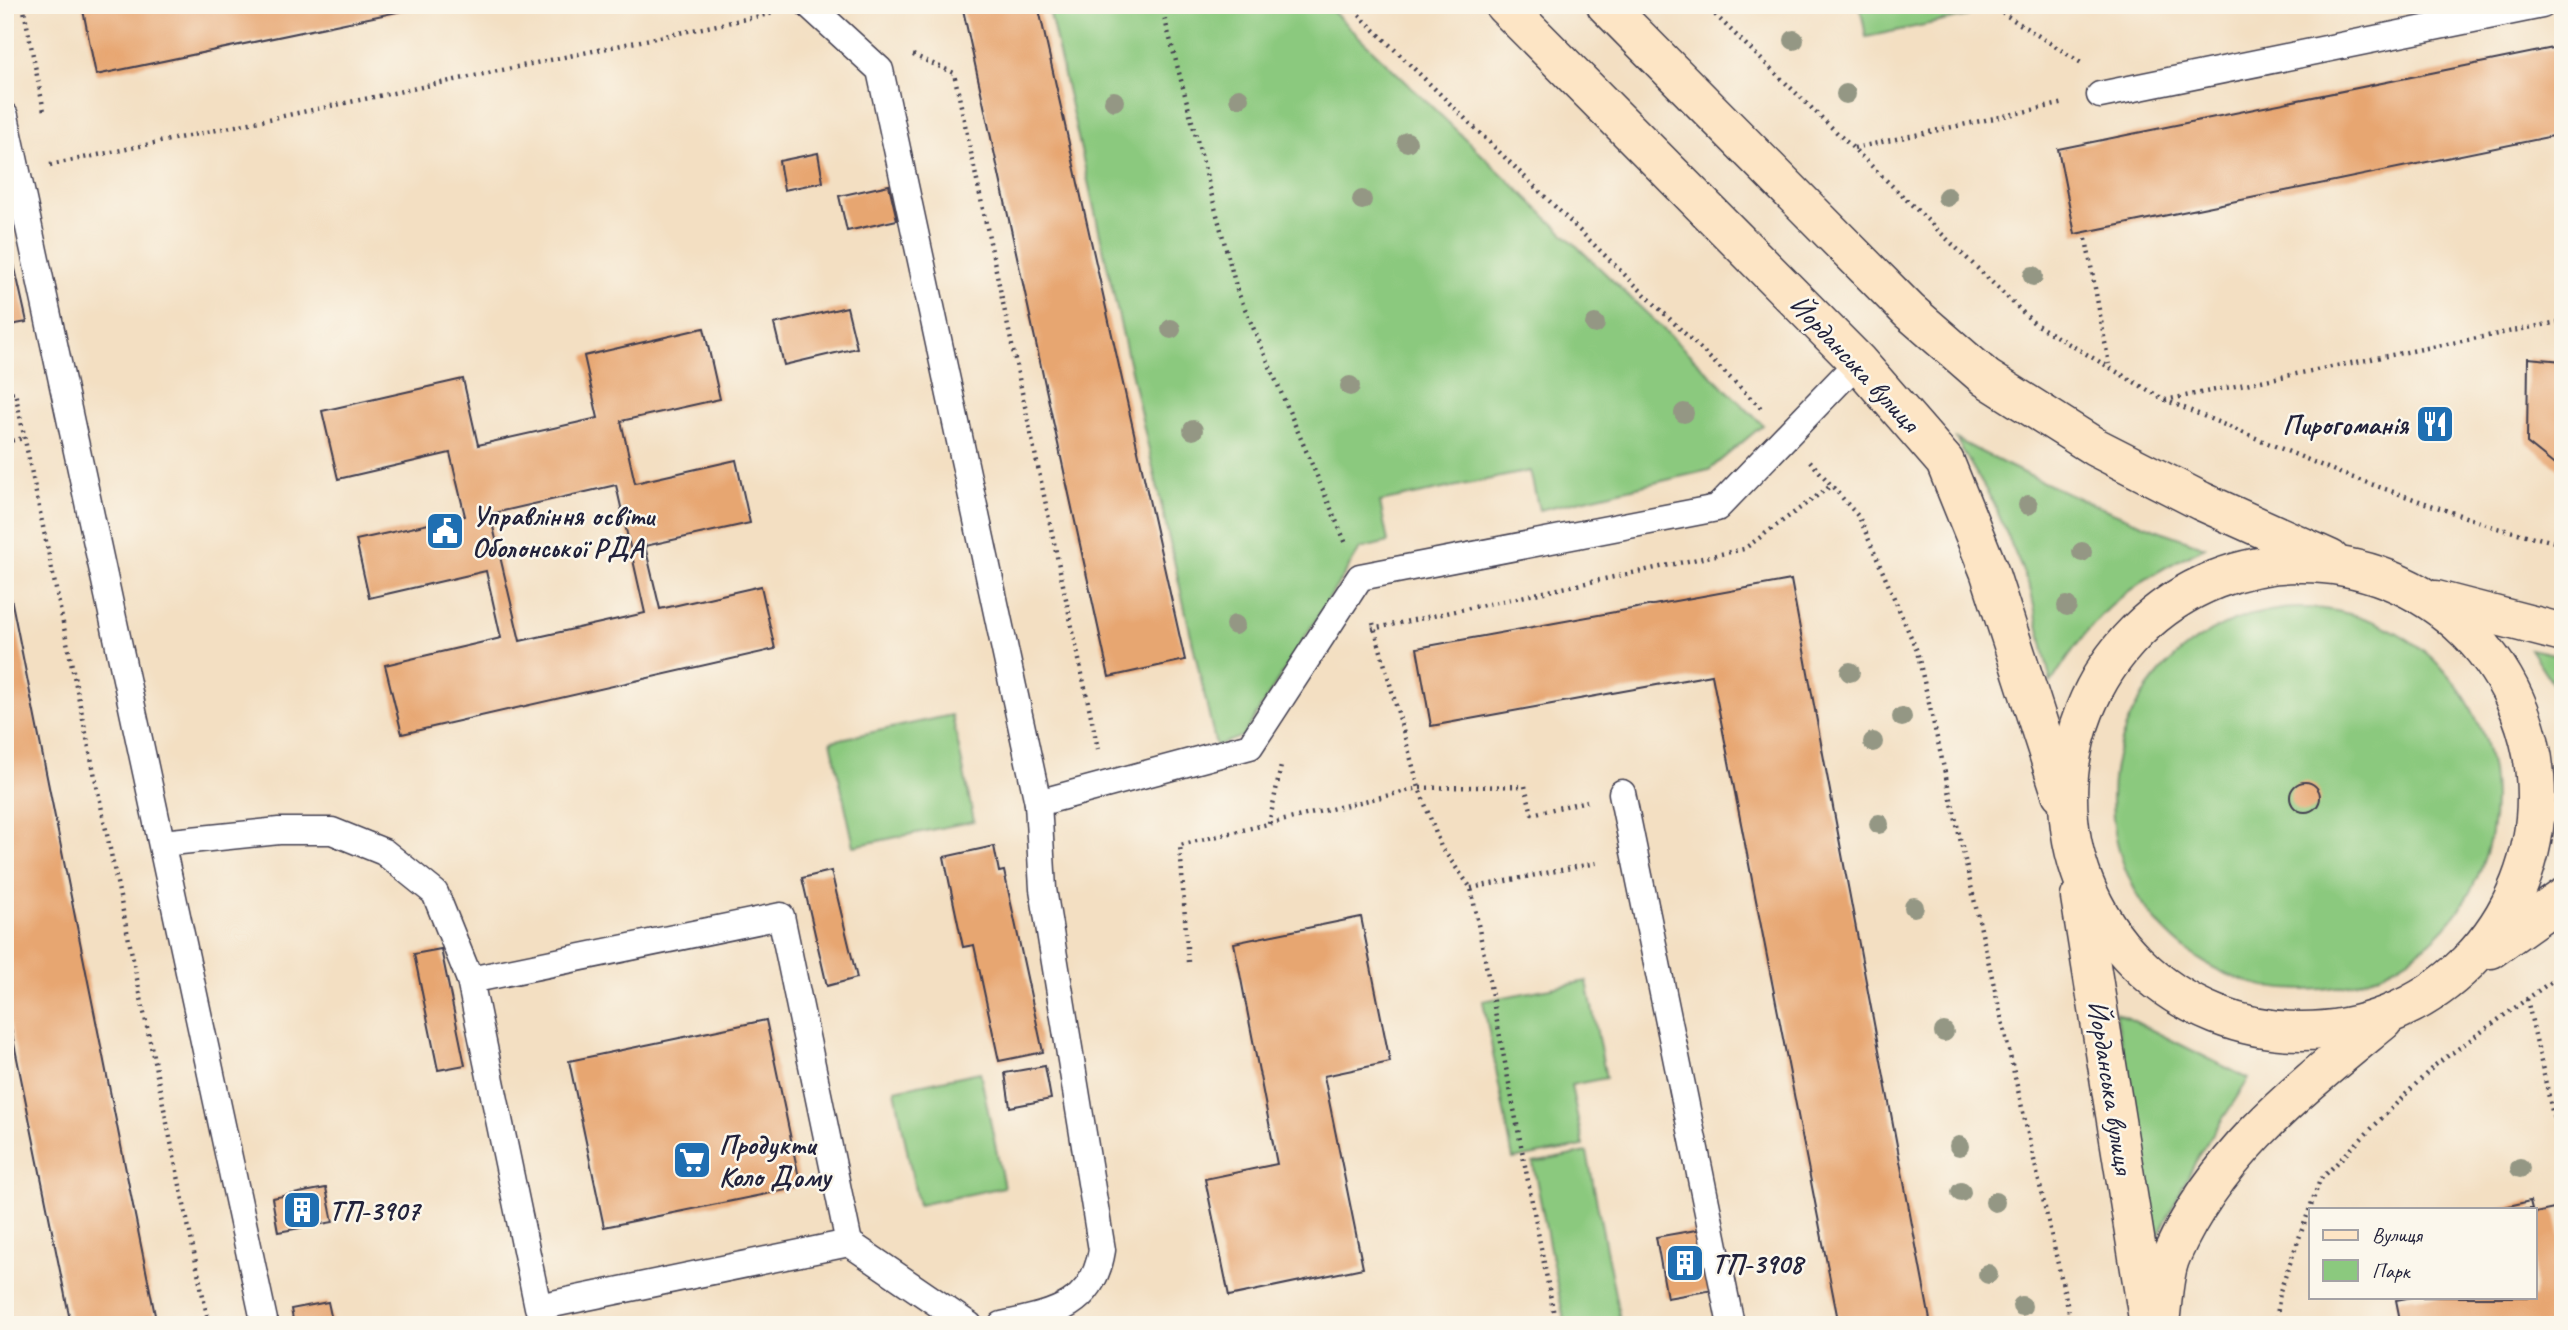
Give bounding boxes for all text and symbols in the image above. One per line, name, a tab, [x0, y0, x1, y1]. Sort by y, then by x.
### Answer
street label: Йорданська вулиця	[1782, 287, 1929, 441]
restaurant icon: Пирогоманія	[2414, 403, 2456, 445]
place label: Пирогоманія	[2282, 407, 2410, 442]
place label: Управління освіти Оболонської РДА	[472, 498, 657, 565]
public building icon: Управління освіти Оболонської РДА	[424, 510, 466, 552]
street label: Йорданська вулиця	[2080, 998, 2142, 1179]
place label: Продукти Коло Дому	[719, 1127, 833, 1194]
supermarket icon: Продукти Коло Дому	[671, 1139, 713, 1181]
building icon: ТП-3907	[281, 1189, 323, 1231]
place label: ТП-3907	[329, 1193, 422, 1228]
legend	[2309, 1208, 2536, 1298]
text: Вулиця	[2372, 1222, 2423, 1248]
building icon: ТП-3908	[1664, 1242, 1706, 1284]
place label: ТП-3908	[1712, 1246, 1806, 1281]
text: Парк	[2372, 1258, 2412, 1284]

